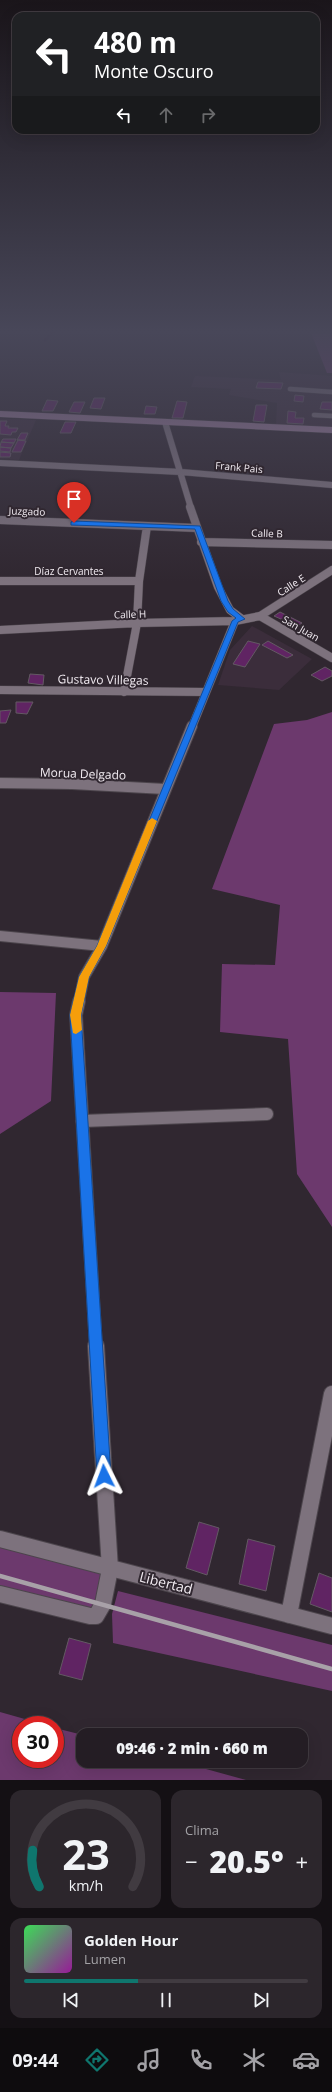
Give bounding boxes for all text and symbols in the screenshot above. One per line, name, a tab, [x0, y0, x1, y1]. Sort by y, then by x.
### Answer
text: 480 m	[94, 23, 177, 61]
icon: left	[28, 28, 80, 80]
text: Monte Oscuro	[94, 59, 214, 83]
icon: left	[113, 104, 135, 126]
icon: ahead	[155, 104, 177, 126]
icon: right	[197, 104, 219, 126]
street label: Frank Pais	[215, 458, 264, 476]
pin	[57, 482, 91, 523]
icon: arrive	[63, 488, 85, 510]
street label: Juzgado	[7, 503, 46, 519]
street label: Calle B	[251, 525, 283, 541]
street label: Díaz Cervantes	[34, 564, 104, 578]
street label: Calle E	[274, 571, 308, 599]
street label: Calle H	[114, 606, 146, 622]
street label: San Juan	[280, 612, 322, 644]
street label: Gustavo Villegas	[57, 670, 149, 689]
street label: Morua Delgado	[40, 763, 126, 784]
position arrow	[83, 1455, 125, 1497]
street label: Libertad	[137, 1567, 195, 1598]
speed limit sign: 30	[12, 1716, 64, 1768]
text: 09:46 · 2 min · 660 m	[116, 1738, 268, 1758]
text: Clima	[185, 1821, 219, 1839]
text: 23	[62, 1826, 109, 1882]
text: 20.5°	[209, 1841, 284, 1882]
text: −	[185, 1846, 198, 1876]
text: +	[295, 1846, 308, 1876]
text: km/h	[68, 1876, 103, 1895]
text: Golden Hour	[84, 1930, 178, 1950]
text: Lumen	[84, 1950, 126, 1968]
icon: previous	[60, 1989, 82, 2011]
icon: pause	[155, 1989, 177, 2011]
icon: next	[250, 1989, 272, 2011]
icon: directions	[83, 2046, 111, 2074]
icon: music	[135, 2046, 163, 2074]
icon: phone	[187, 2046, 215, 2074]
icon: climate	[240, 2046, 268, 2074]
icon: car	[292, 2046, 320, 2074]
text: 09:44	[12, 2048, 58, 2072]

